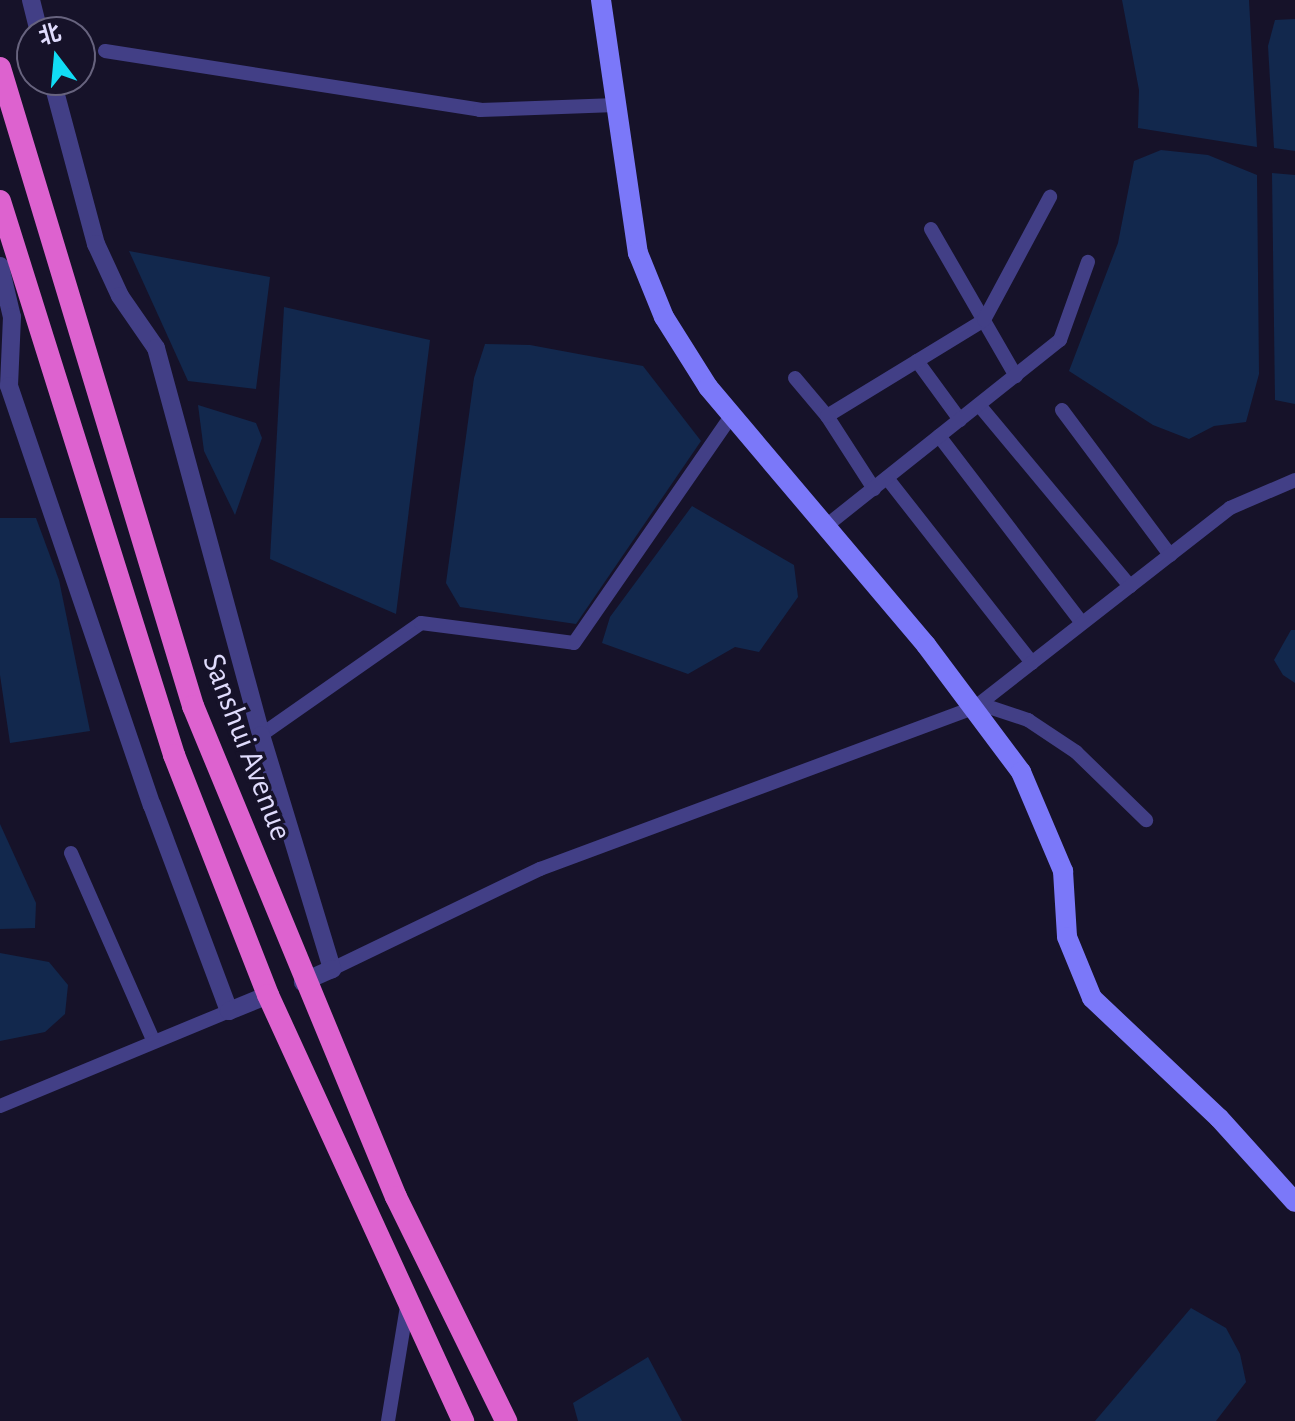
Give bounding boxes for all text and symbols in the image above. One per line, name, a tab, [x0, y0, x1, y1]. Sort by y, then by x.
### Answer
north arrow	[16, 16, 96, 96]
text: 北	[36, 21, 64, 48]
street label: Sanshui Avenue	[194, 648, 300, 846]

